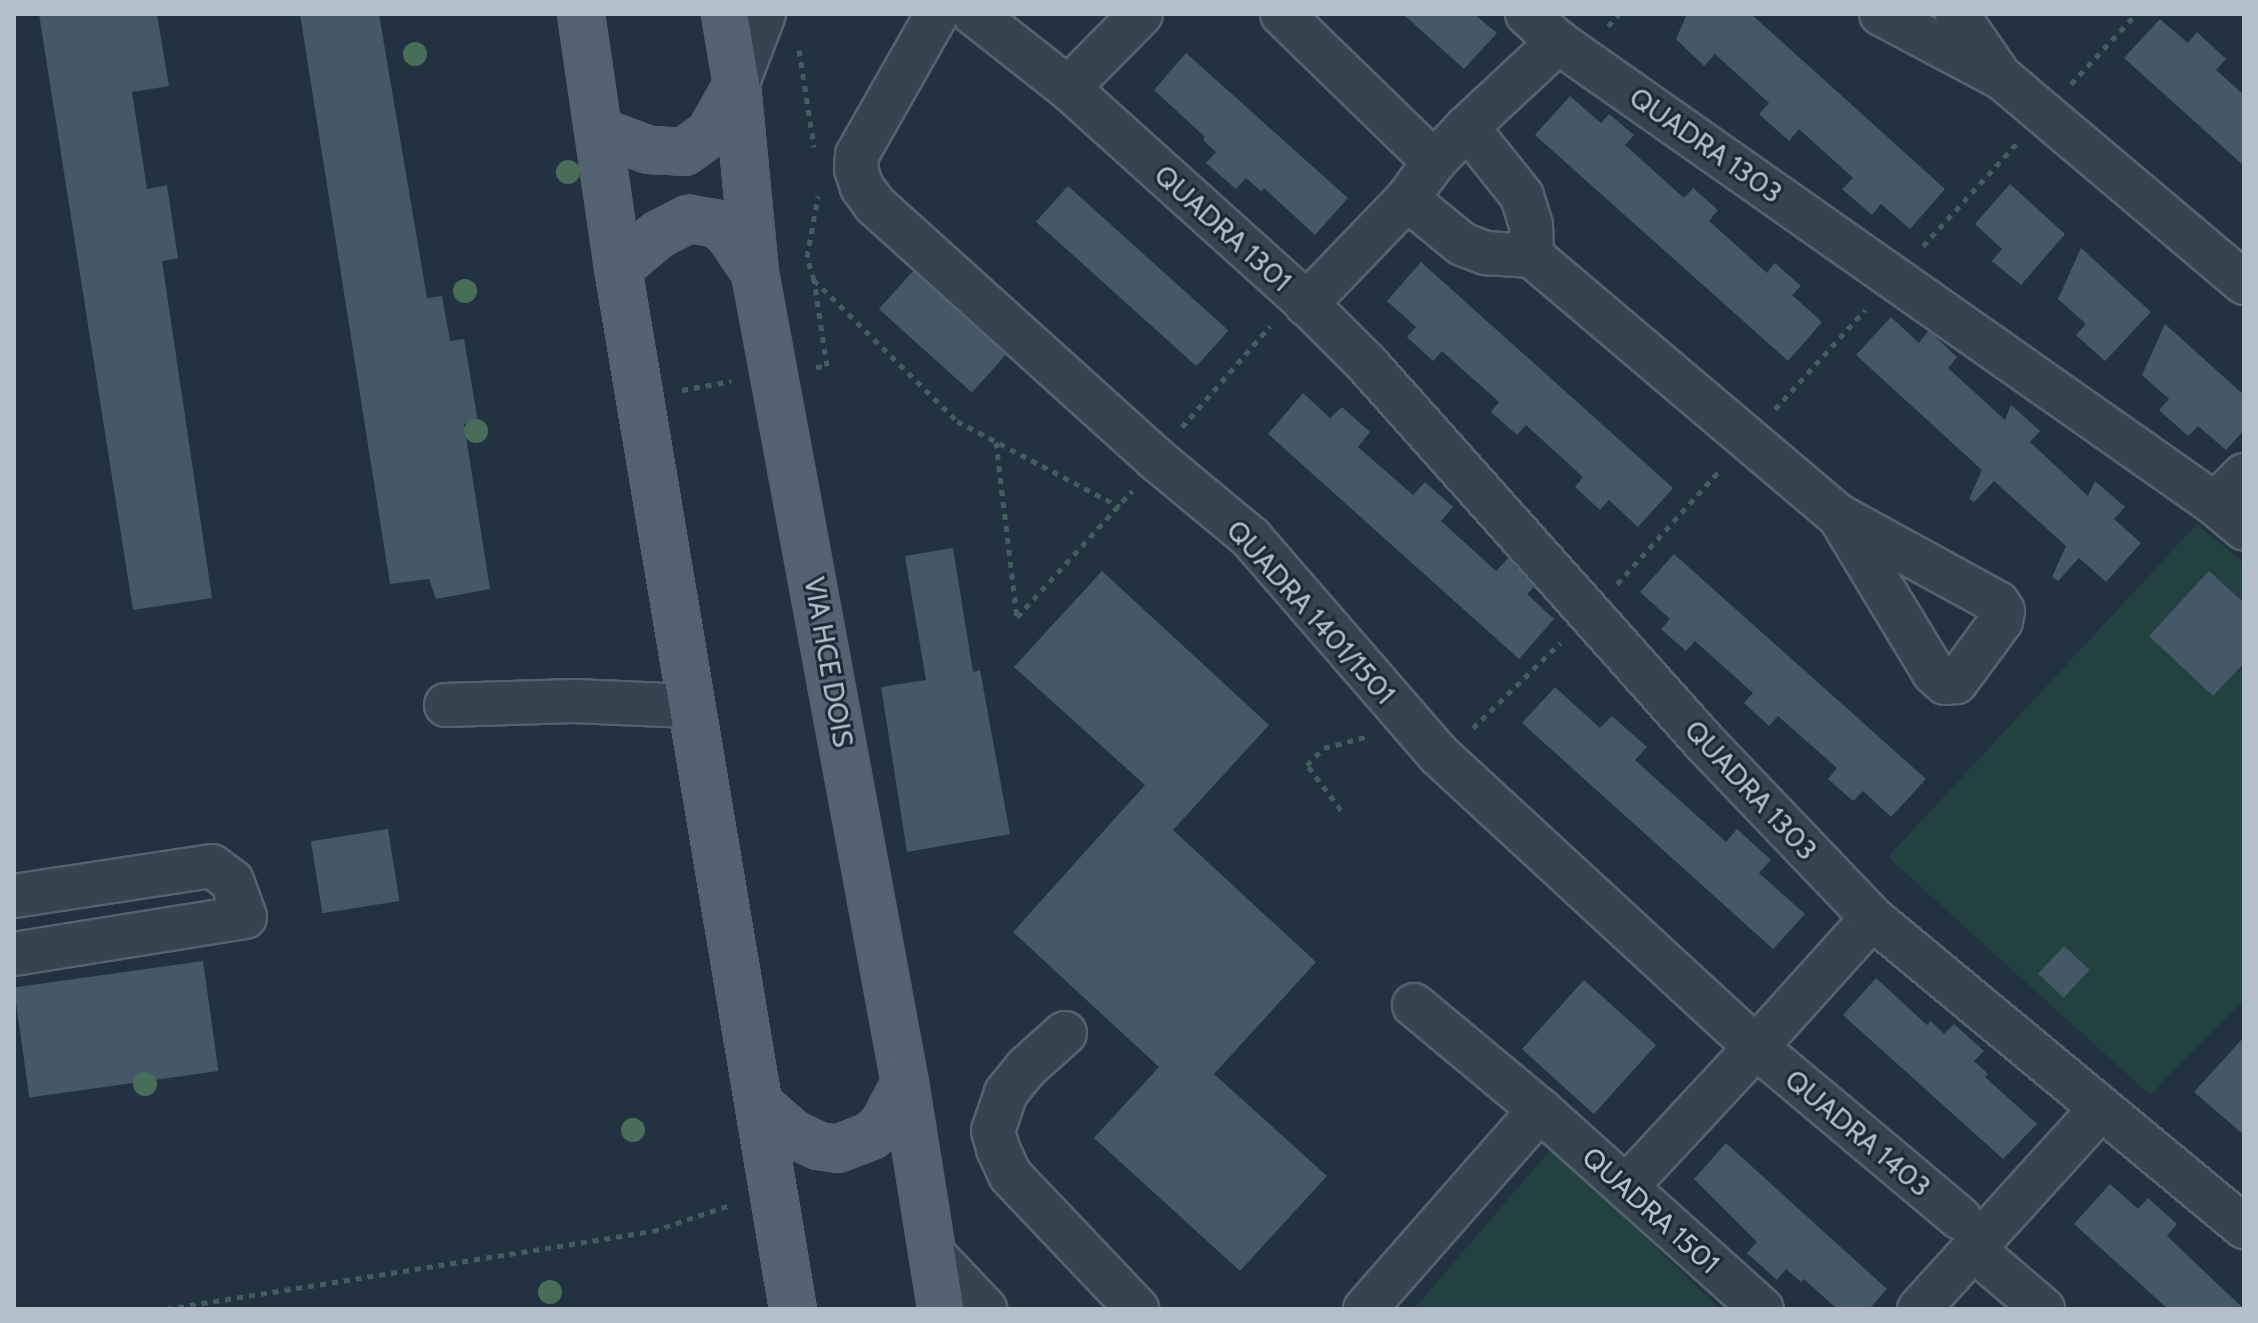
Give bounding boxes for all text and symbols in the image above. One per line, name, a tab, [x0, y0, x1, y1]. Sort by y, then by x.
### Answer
street label: QUADRA 1303	[1623, 80, 1789, 210]
street label: QUADRA 1301	[1148, 158, 1298, 298]
street label: QUADRA 1401/1501	[1220, 513, 1402, 711]
street label: VIA HCE DOIS	[798, 574, 860, 750]
street label: QUADRA 1303	[1678, 713, 1824, 867]
street label: QUADRA 1403	[1778, 1062, 1938, 1204]
street label: QUADRA 1501	[1576, 1140, 1726, 1280]

